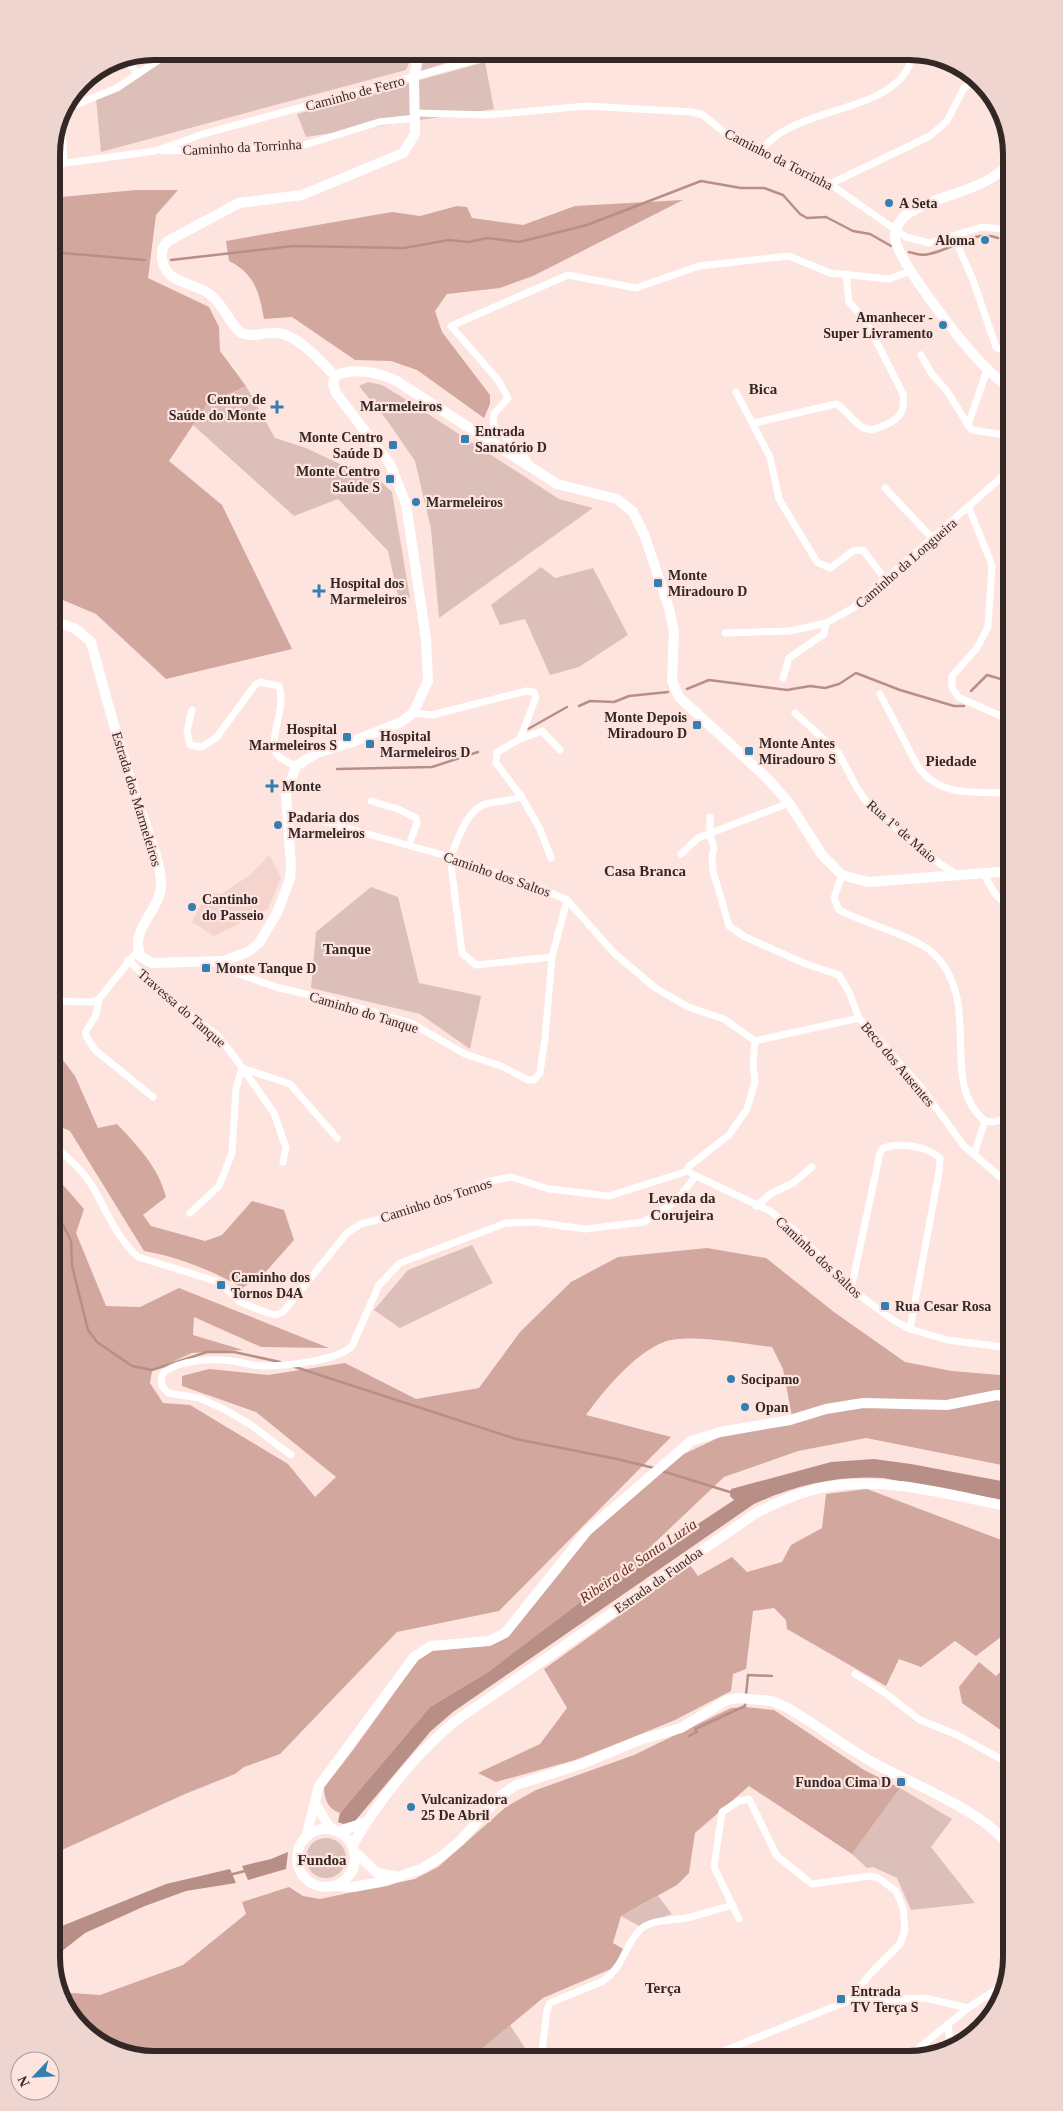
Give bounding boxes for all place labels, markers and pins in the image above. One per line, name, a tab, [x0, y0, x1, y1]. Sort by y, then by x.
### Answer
place label: A Seta	[899, 196, 938, 211]
marker: A Seta	[883, 197, 895, 209]
place label: Aloma	[935, 233, 975, 248]
marker: Aloma	[979, 234, 991, 246]
place label: Amanhecer - Super Livramento	[823, 310, 933, 341]
marker: Amanhecer - Super Livramento	[937, 319, 949, 331]
place label: Centro de Saúde do Monte	[169, 392, 266, 423]
marker: Centro de Saúde do Monte	[270, 400, 284, 414]
place label: Entrada Sanatório D	[475, 424, 547, 455]
place label: Monte Centro Saúde D	[299, 430, 383, 461]
marker: Entrada Sanatório D	[459, 433, 471, 445]
marker: Monte Centro Saúde D	[387, 439, 399, 451]
place label: Monte Centro Saúde S	[296, 464, 380, 495]
marker: Monte Centro Saúde S	[384, 473, 396, 485]
place label: Marmeleiros	[426, 495, 503, 510]
marker: Marmeleiros	[410, 496, 422, 508]
place label: Monte Miradouro D	[668, 568, 747, 599]
place label: Hospital dos Marmeleiros	[330, 576, 407, 607]
marker: Monte Miradouro D	[652, 577, 664, 589]
marker: Hospital dos Marmeleiros	[312, 584, 326, 598]
place label: Monte Depois Miradouro D	[604, 710, 688, 741]
marker: Monte Depois Miradouro D	[691, 719, 703, 731]
place label: Hospital Marmeleiros S	[249, 722, 337, 753]
place label: Hospital Marmeleiros D	[380, 729, 470, 760]
marker: Hospital Marmeleiros S	[341, 731, 353, 743]
place label: Monte Antes Miradouro S	[759, 736, 836, 767]
marker: Hospital Marmeleiros D	[364, 738, 376, 750]
marker: Monte Antes Miradouro S	[743, 745, 755, 757]
place label: Monte	[282, 779, 321, 794]
marker: Monte	[266, 780, 278, 792]
place label: Padaria dos Marmeleiros	[288, 810, 365, 841]
marker: Padaria dos Marmeleiros	[272, 819, 284, 831]
place label: Cantinho do Passeio	[202, 892, 264, 923]
marker: Cantinho do Passeio	[186, 901, 198, 913]
place label: Monte Tanque D	[216, 961, 316, 976]
marker: Monte Tanque D	[200, 962, 212, 974]
place label: Caminho dos Tornos D4A	[231, 1270, 311, 1301]
marker: Caminho dos Tornos D4A	[215, 1279, 227, 1291]
place label: Rua Cesar Rosa	[895, 1299, 991, 1314]
marker: Rua Cesar Rosa	[879, 1300, 891, 1312]
place label: Socipamo	[741, 1372, 799, 1387]
marker: Socipamo	[725, 1373, 737, 1385]
place label: Opan	[755, 1400, 789, 1415]
marker: Opan	[739, 1401, 751, 1413]
place label: Fundoa Cima D	[795, 1775, 891, 1790]
marker: Fundoa Cima D	[895, 1776, 907, 1788]
place label: Vulcanizadora 25 De Abril	[421, 1792, 508, 1823]
marker: Vulcanizadora 25 De Abril	[405, 1801, 417, 1813]
place label: Entrada TV Terça S	[851, 1984, 919, 2015]
marker: Entrada TV Terça S	[835, 1993, 847, 2005]

